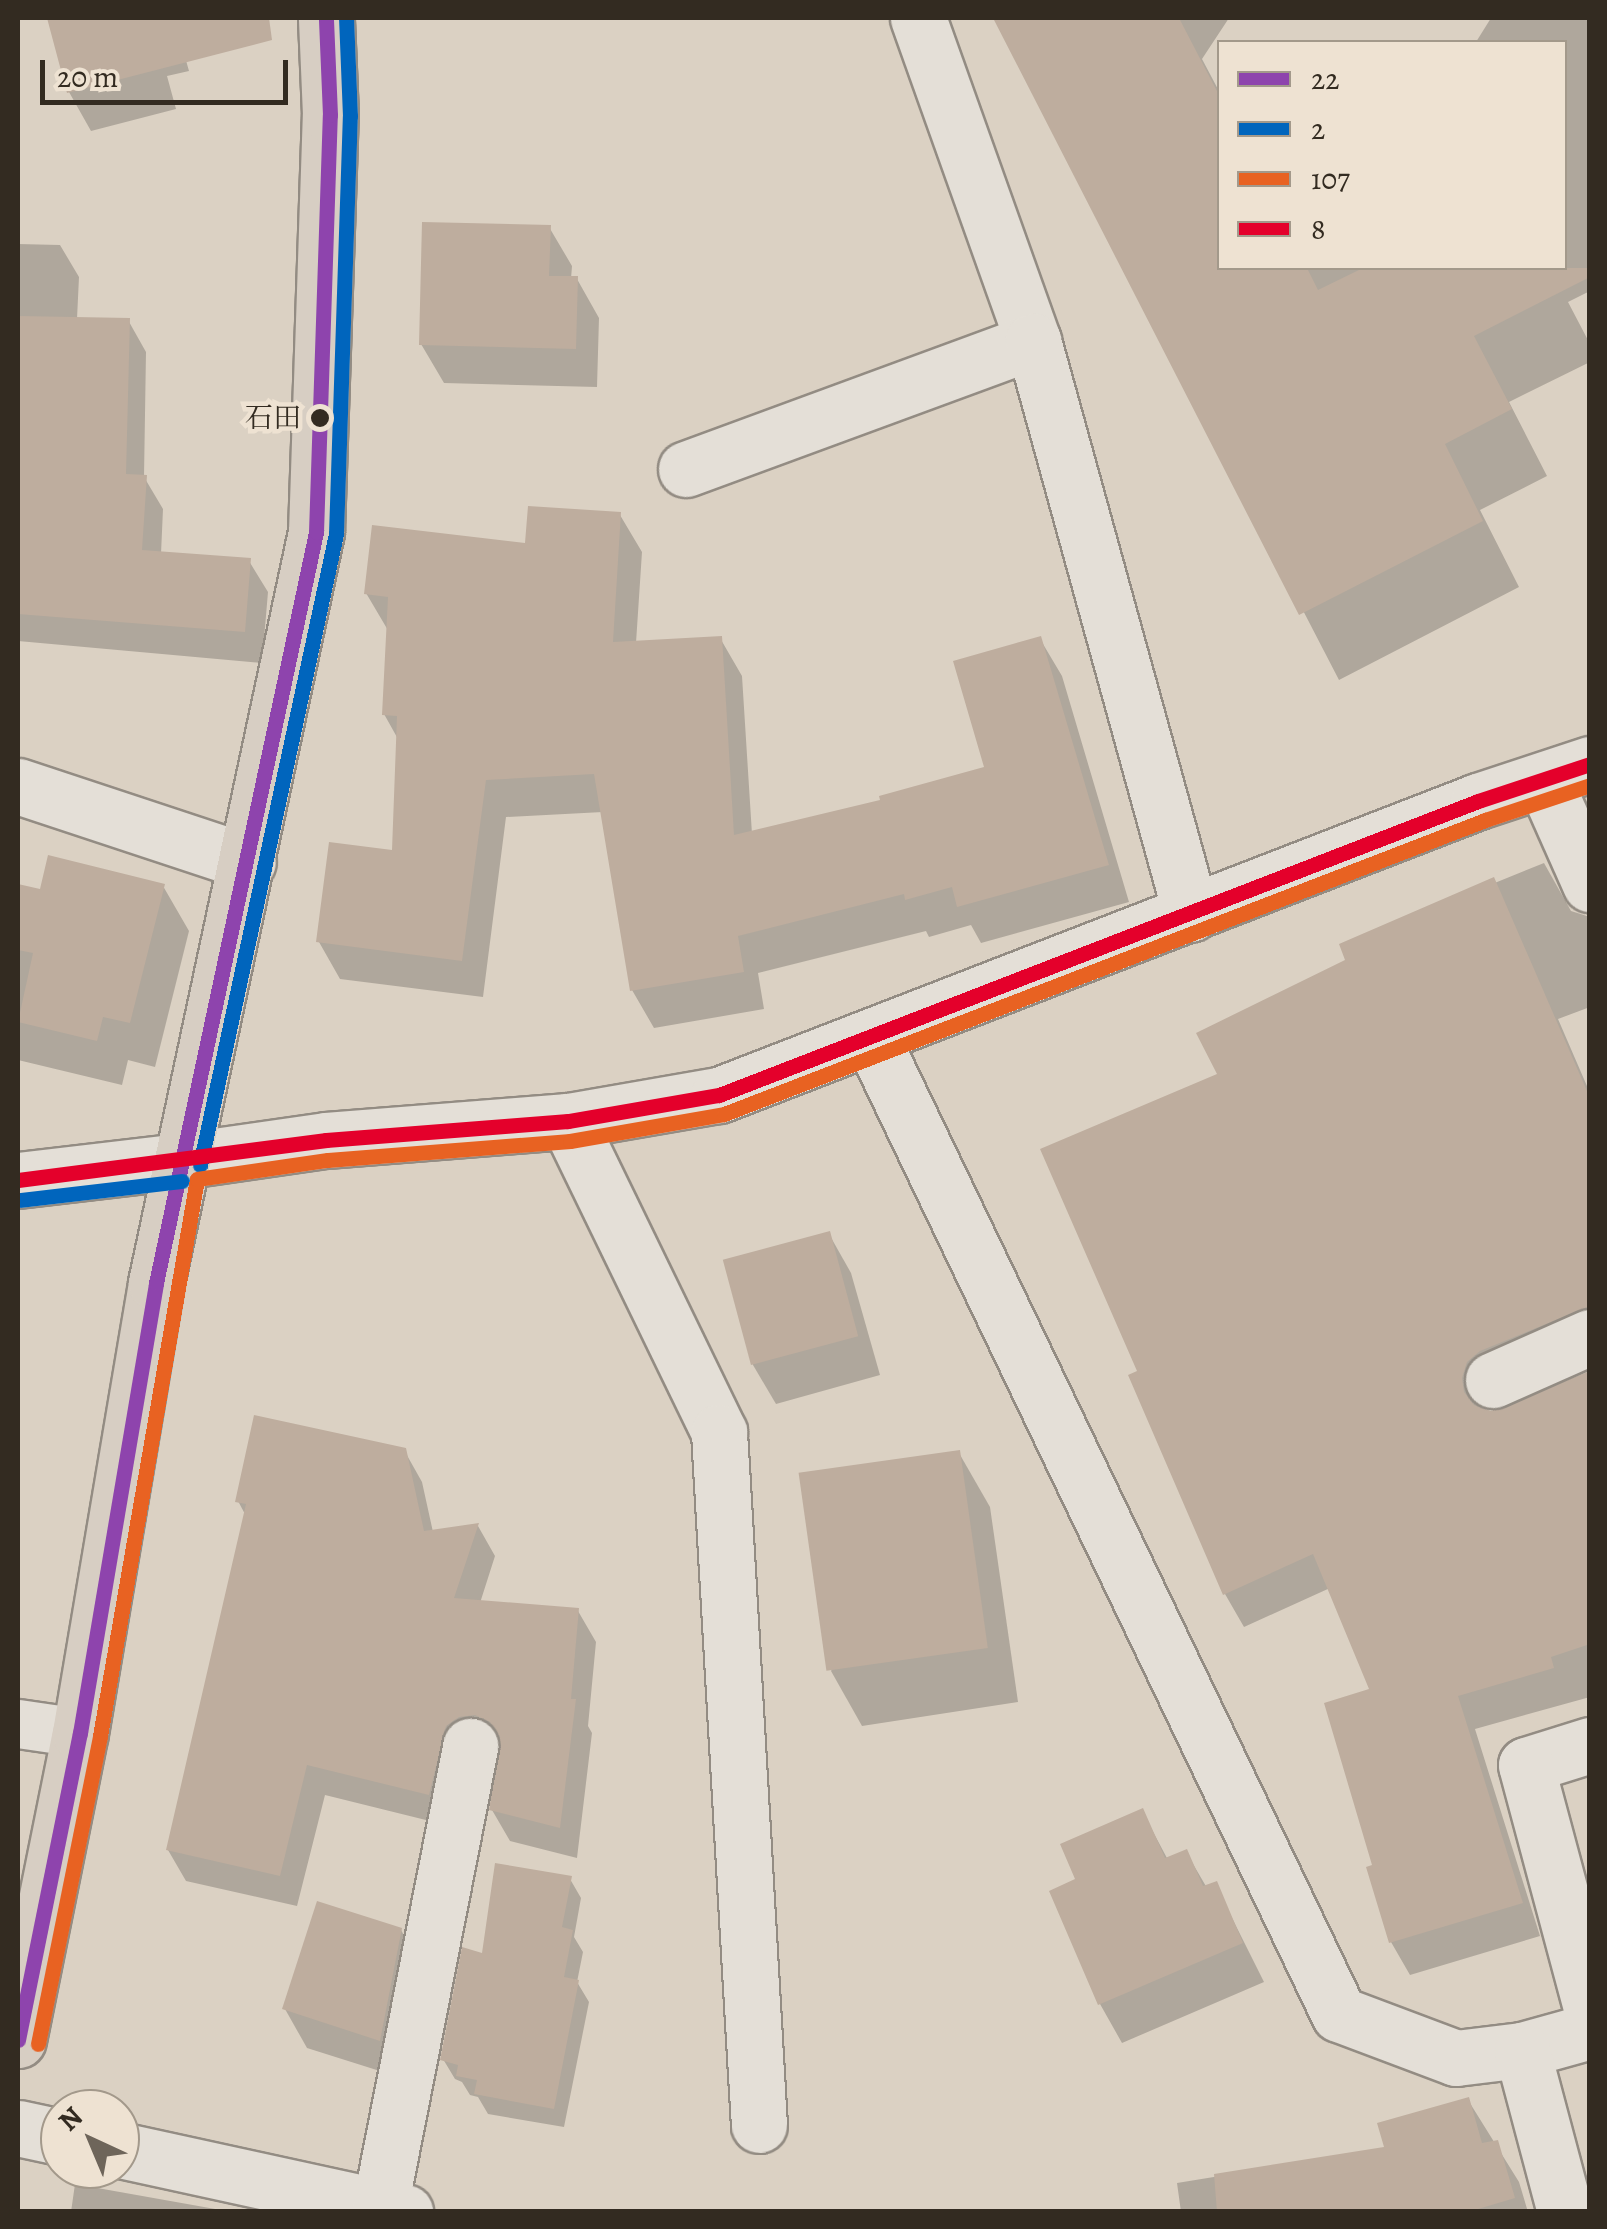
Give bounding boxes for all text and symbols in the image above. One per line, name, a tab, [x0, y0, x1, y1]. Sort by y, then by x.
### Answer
scale bar	[45, 40, 292, 102]
legend	[1217, 40, 1567, 270]
text: 20 m	[57, 57, 118, 97]
text: 22	[1311, 59, 1340, 99]
text: 2	[1311, 109, 1325, 149]
text: 107	[1311, 159, 1350, 199]
text: 8	[1311, 209, 1326, 249]
place label: 石田	[245, 401, 301, 435]
marker: 石田	[310, 408, 330, 428]
north arrow	[40, 2089, 140, 2189]
text: N	[50, 2098, 91, 2140]

